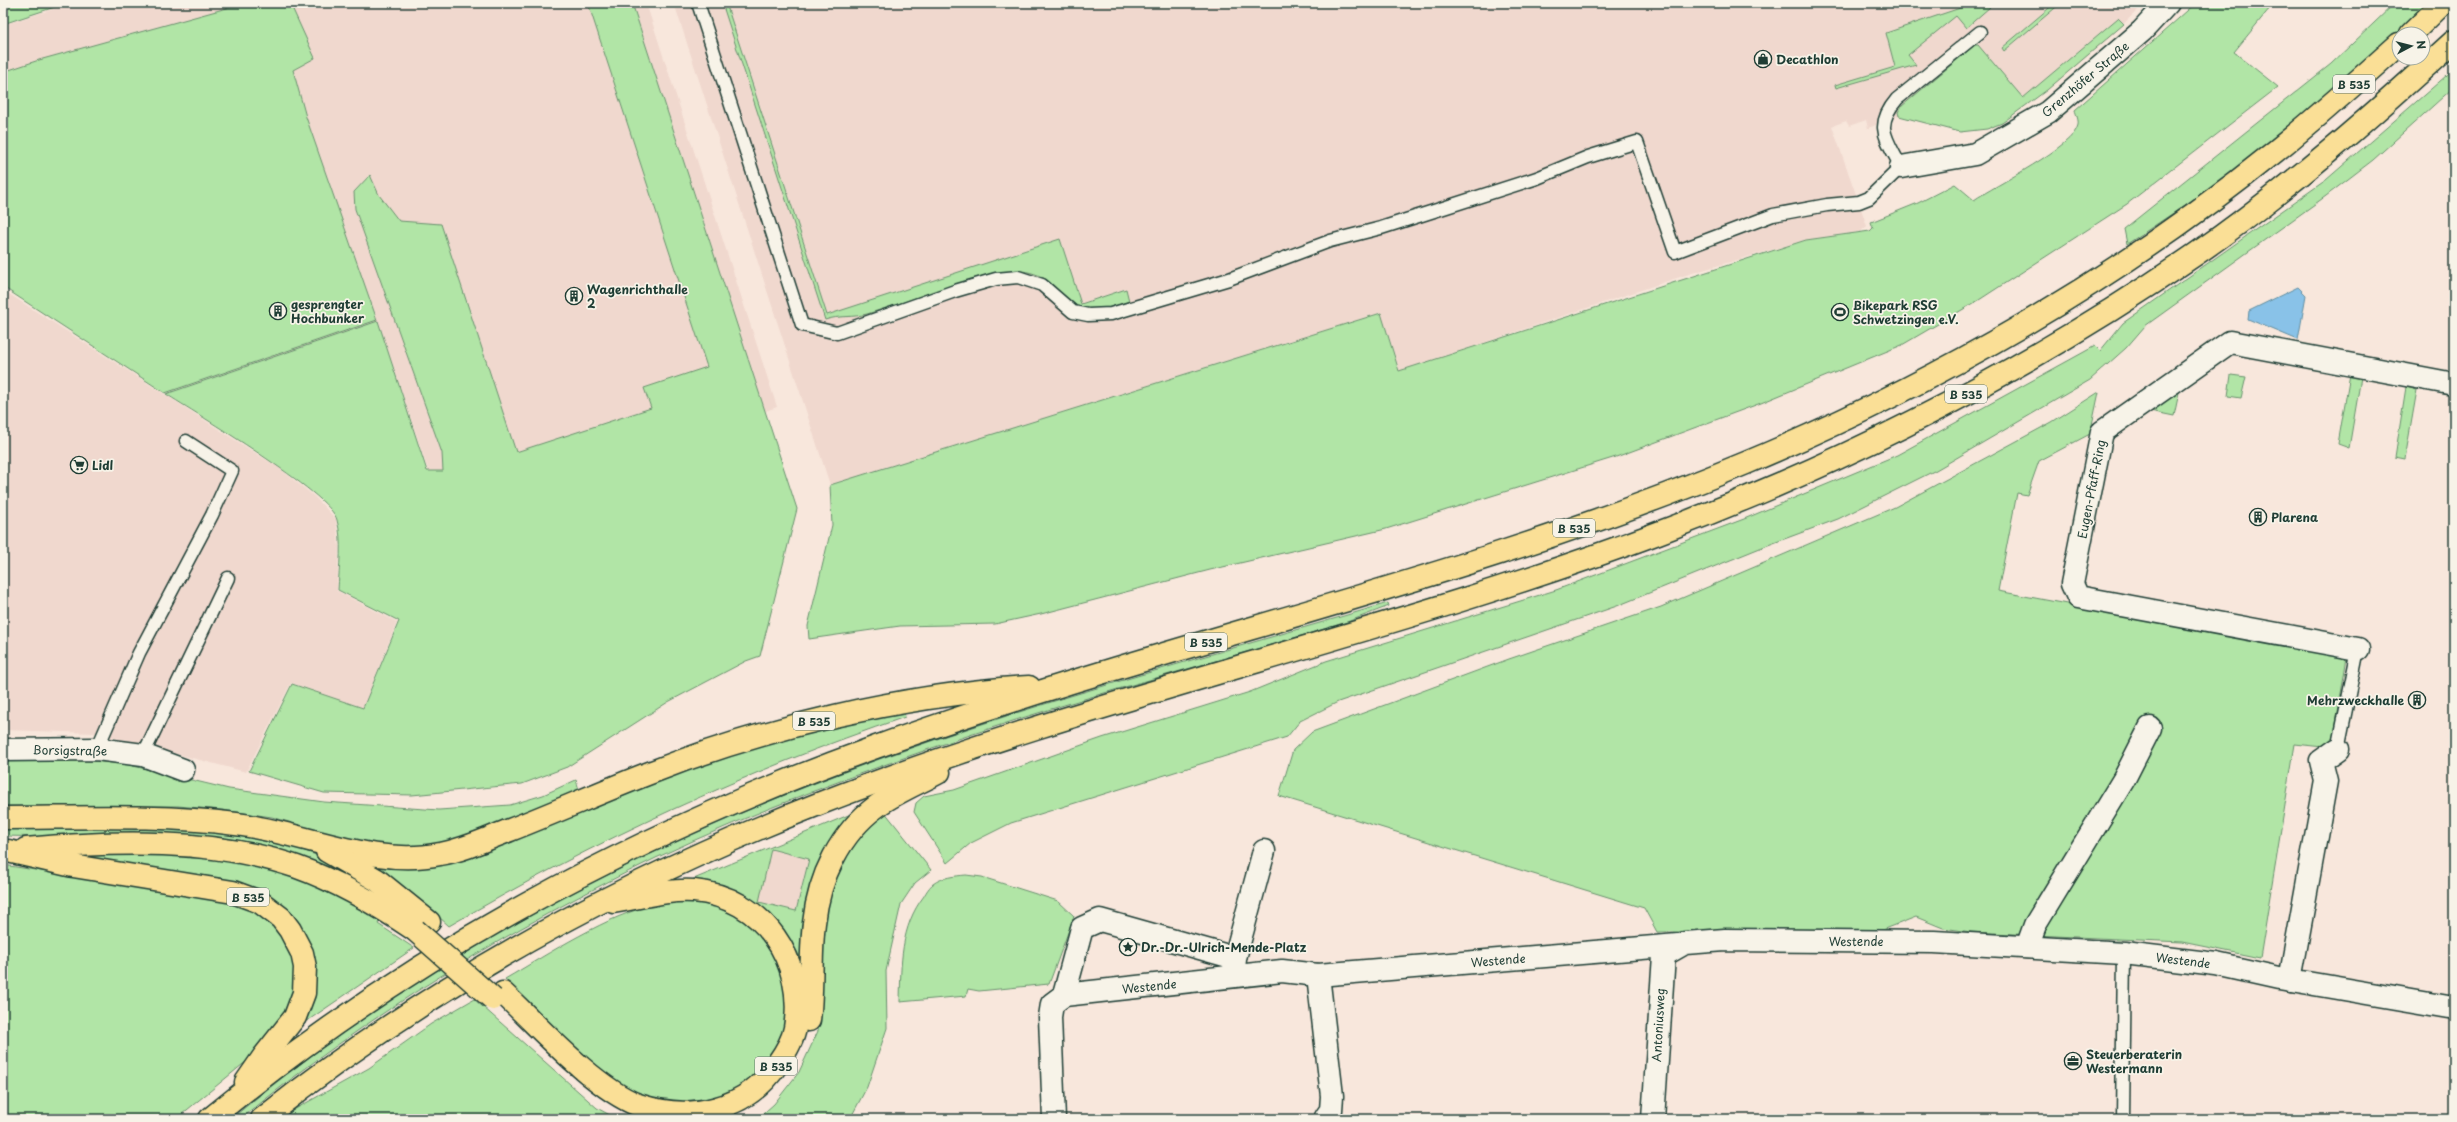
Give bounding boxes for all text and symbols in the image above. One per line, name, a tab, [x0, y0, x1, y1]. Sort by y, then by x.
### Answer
north arrow	[2391, 26, 2431, 66]
street label: Grenzhöfer Straße	[2037, 37, 2133, 121]
text: N	[2412, 39, 2430, 50]
shop icon: Decathlon	[1753, 49, 1773, 69]
place label: Decathlon	[1776, 50, 1838, 68]
road number: B 535	[2333, 75, 2375, 93]
place label: Wagenrichthalle 2	[587, 280, 688, 312]
building icon: Wagenrichthalle 2	[564, 286, 584, 306]
place label: gesprengter Hochbunker	[291, 295, 365, 327]
place label: Bikepark RSG Schwetzingen e.V.	[1853, 296, 1959, 328]
building icon: gesprengter Hochbunker	[268, 301, 288, 321]
sports icon: Bikepark RSG Schwetzingen e.V.	[1830, 302, 1850, 322]
road number: B 535	[1945, 385, 1987, 403]
street label: Eugen-Pfaff-Ring	[2073, 438, 2109, 540]
supermarket icon: Lidl	[69, 455, 89, 475]
place label: Lidl	[92, 456, 114, 474]
building icon: Plarena	[2248, 507, 2268, 527]
place label: Plarena	[2271, 508, 2318, 526]
road number: B 535	[1553, 519, 1595, 537]
road number: B 535	[1185, 633, 1227, 651]
building icon: Mehrzweckhalle	[2407, 690, 2427, 710]
place label: Mehrzweckhalle	[2307, 691, 2404, 709]
road number: B 535	[793, 712, 835, 730]
street label: Borsigstraße	[33, 740, 107, 760]
road number: B 535	[227, 888, 269, 906]
street label: Westende	[1829, 932, 1883, 950]
place icon: Dr.-Dr.-Ulrich-Mende-Platz	[1118, 937, 1138, 957]
place label: Dr.-Dr.-Ulrich-Mende-Platz	[1141, 938, 1307, 956]
street label: Westende	[2155, 948, 2211, 972]
street label: Westende	[1470, 949, 1526, 971]
street label: Westende	[1121, 974, 1177, 998]
street label: Antoniusweg	[1647, 988, 1669, 1062]
place label: Steuerberaterin Westermann	[2086, 1045, 2182, 1077]
office icon: Steuerberaterin Westermann	[2063, 1051, 2083, 1071]
road number: B 535	[755, 1057, 797, 1075]

